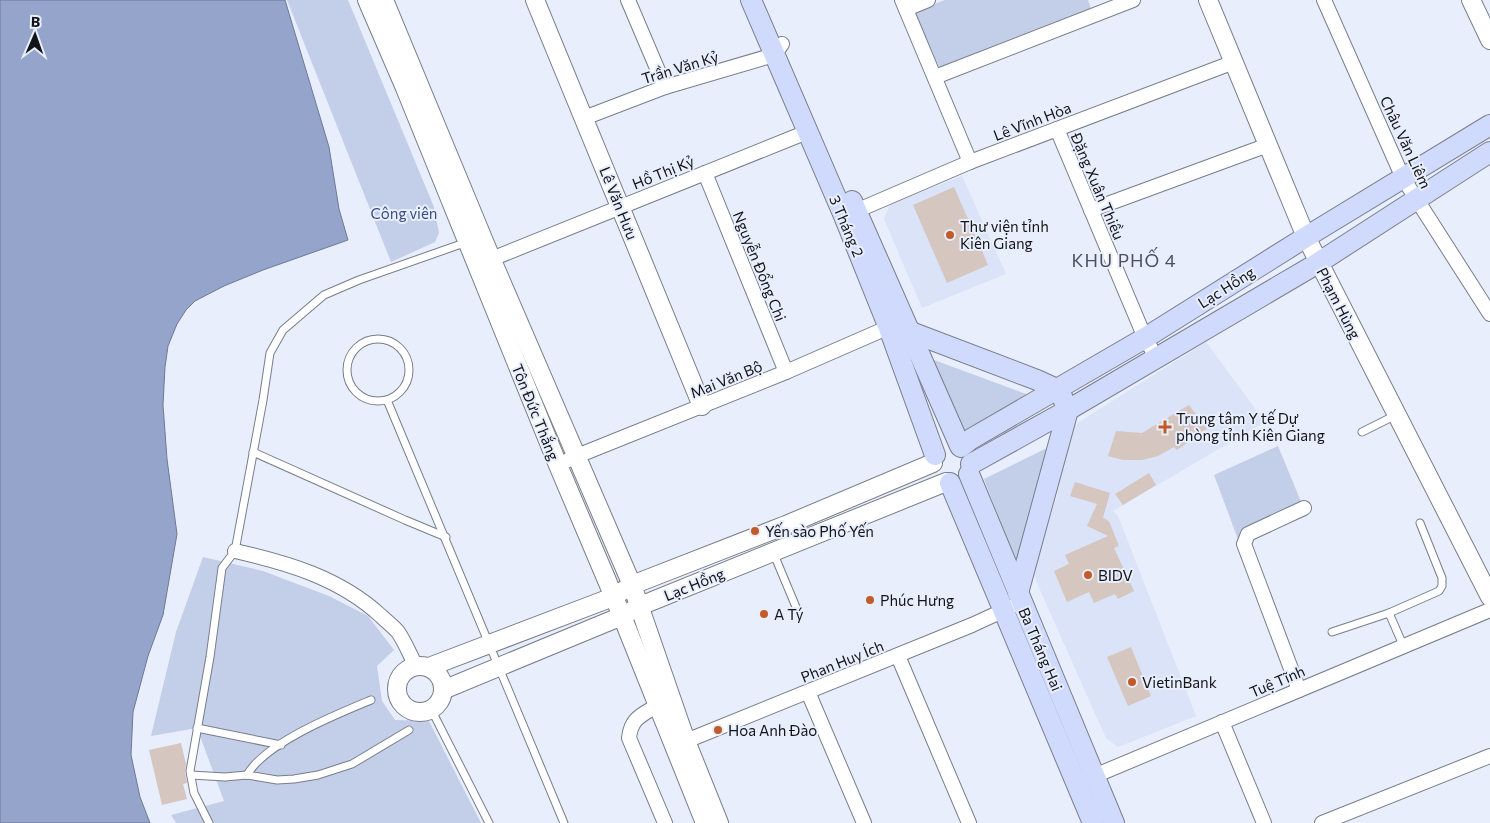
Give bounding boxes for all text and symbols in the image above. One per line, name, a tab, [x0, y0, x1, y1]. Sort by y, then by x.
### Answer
north arrow	[10, 10, 60, 60]
text: B	[31, 13, 40, 30]
street label: Trần Văn Kỷ	[639, 47, 721, 87]
street label: Châu Văn Liêm	[1377, 93, 1435, 191]
street label: Lê Vĩnh Hòa	[991, 98, 1073, 144]
street label: Đặng Xuân Thiều	[1067, 129, 1129, 242]
street label: Hồ Thị Kỷ	[629, 151, 697, 193]
street label: Lê Văn Hưu	[596, 164, 642, 242]
street label: 3 Tháng 2	[826, 192, 868, 260]
park label: Công viên	[371, 204, 437, 222]
street label: Nguyễn Đổng Chi	[730, 208, 790, 324]
place label: Thư viện tỉnh Kiên Giang	[960, 217, 1049, 252]
marker: Thư viện tỉnh Kiên Giang	[944, 229, 956, 241]
district label: KHU PHỐ 4	[1072, 247, 1176, 271]
street label: Lạc Hồng	[1194, 263, 1258, 311]
street label: Phạm Hùng	[1313, 264, 1365, 342]
street label: Mai Văn Bộ	[687, 356, 765, 402]
street label: Tôn Đức Thắng	[508, 361, 564, 463]
place label: Trung tâm Y tế Dự phòng tỉnh Kiên Giang	[1176, 409, 1325, 444]
marker: Trung tâm Y tế Dự phòng tỉnh Kiên Giang	[1158, 420, 1172, 434]
place label: Yến sào Phố Yến	[765, 522, 874, 540]
marker: Yến sào Phố Yến	[749, 525, 761, 537]
street label: Lạc Hồng	[661, 564, 727, 604]
place label: BIDV	[1098, 566, 1133, 584]
marker: BIDV	[1082, 569, 1094, 581]
place label: Phúc Hưng	[880, 591, 954, 609]
marker: Phúc Hưng	[864, 594, 876, 606]
place label: A Tý	[774, 605, 804, 623]
street label: Ba Tháng Hai	[1015, 605, 1067, 693]
marker: A Tý	[758, 608, 770, 620]
street label: Phan Huy Ích	[798, 635, 886, 686]
street label: Tuệ Tĩnh	[1247, 661, 1307, 701]
place label: VietinBank	[1142, 673, 1217, 691]
marker: VietinBank	[1126, 676, 1138, 688]
place label: Hoa Anh Đào	[728, 721, 817, 739]
marker: Hoa Anh Đào	[712, 724, 724, 736]

